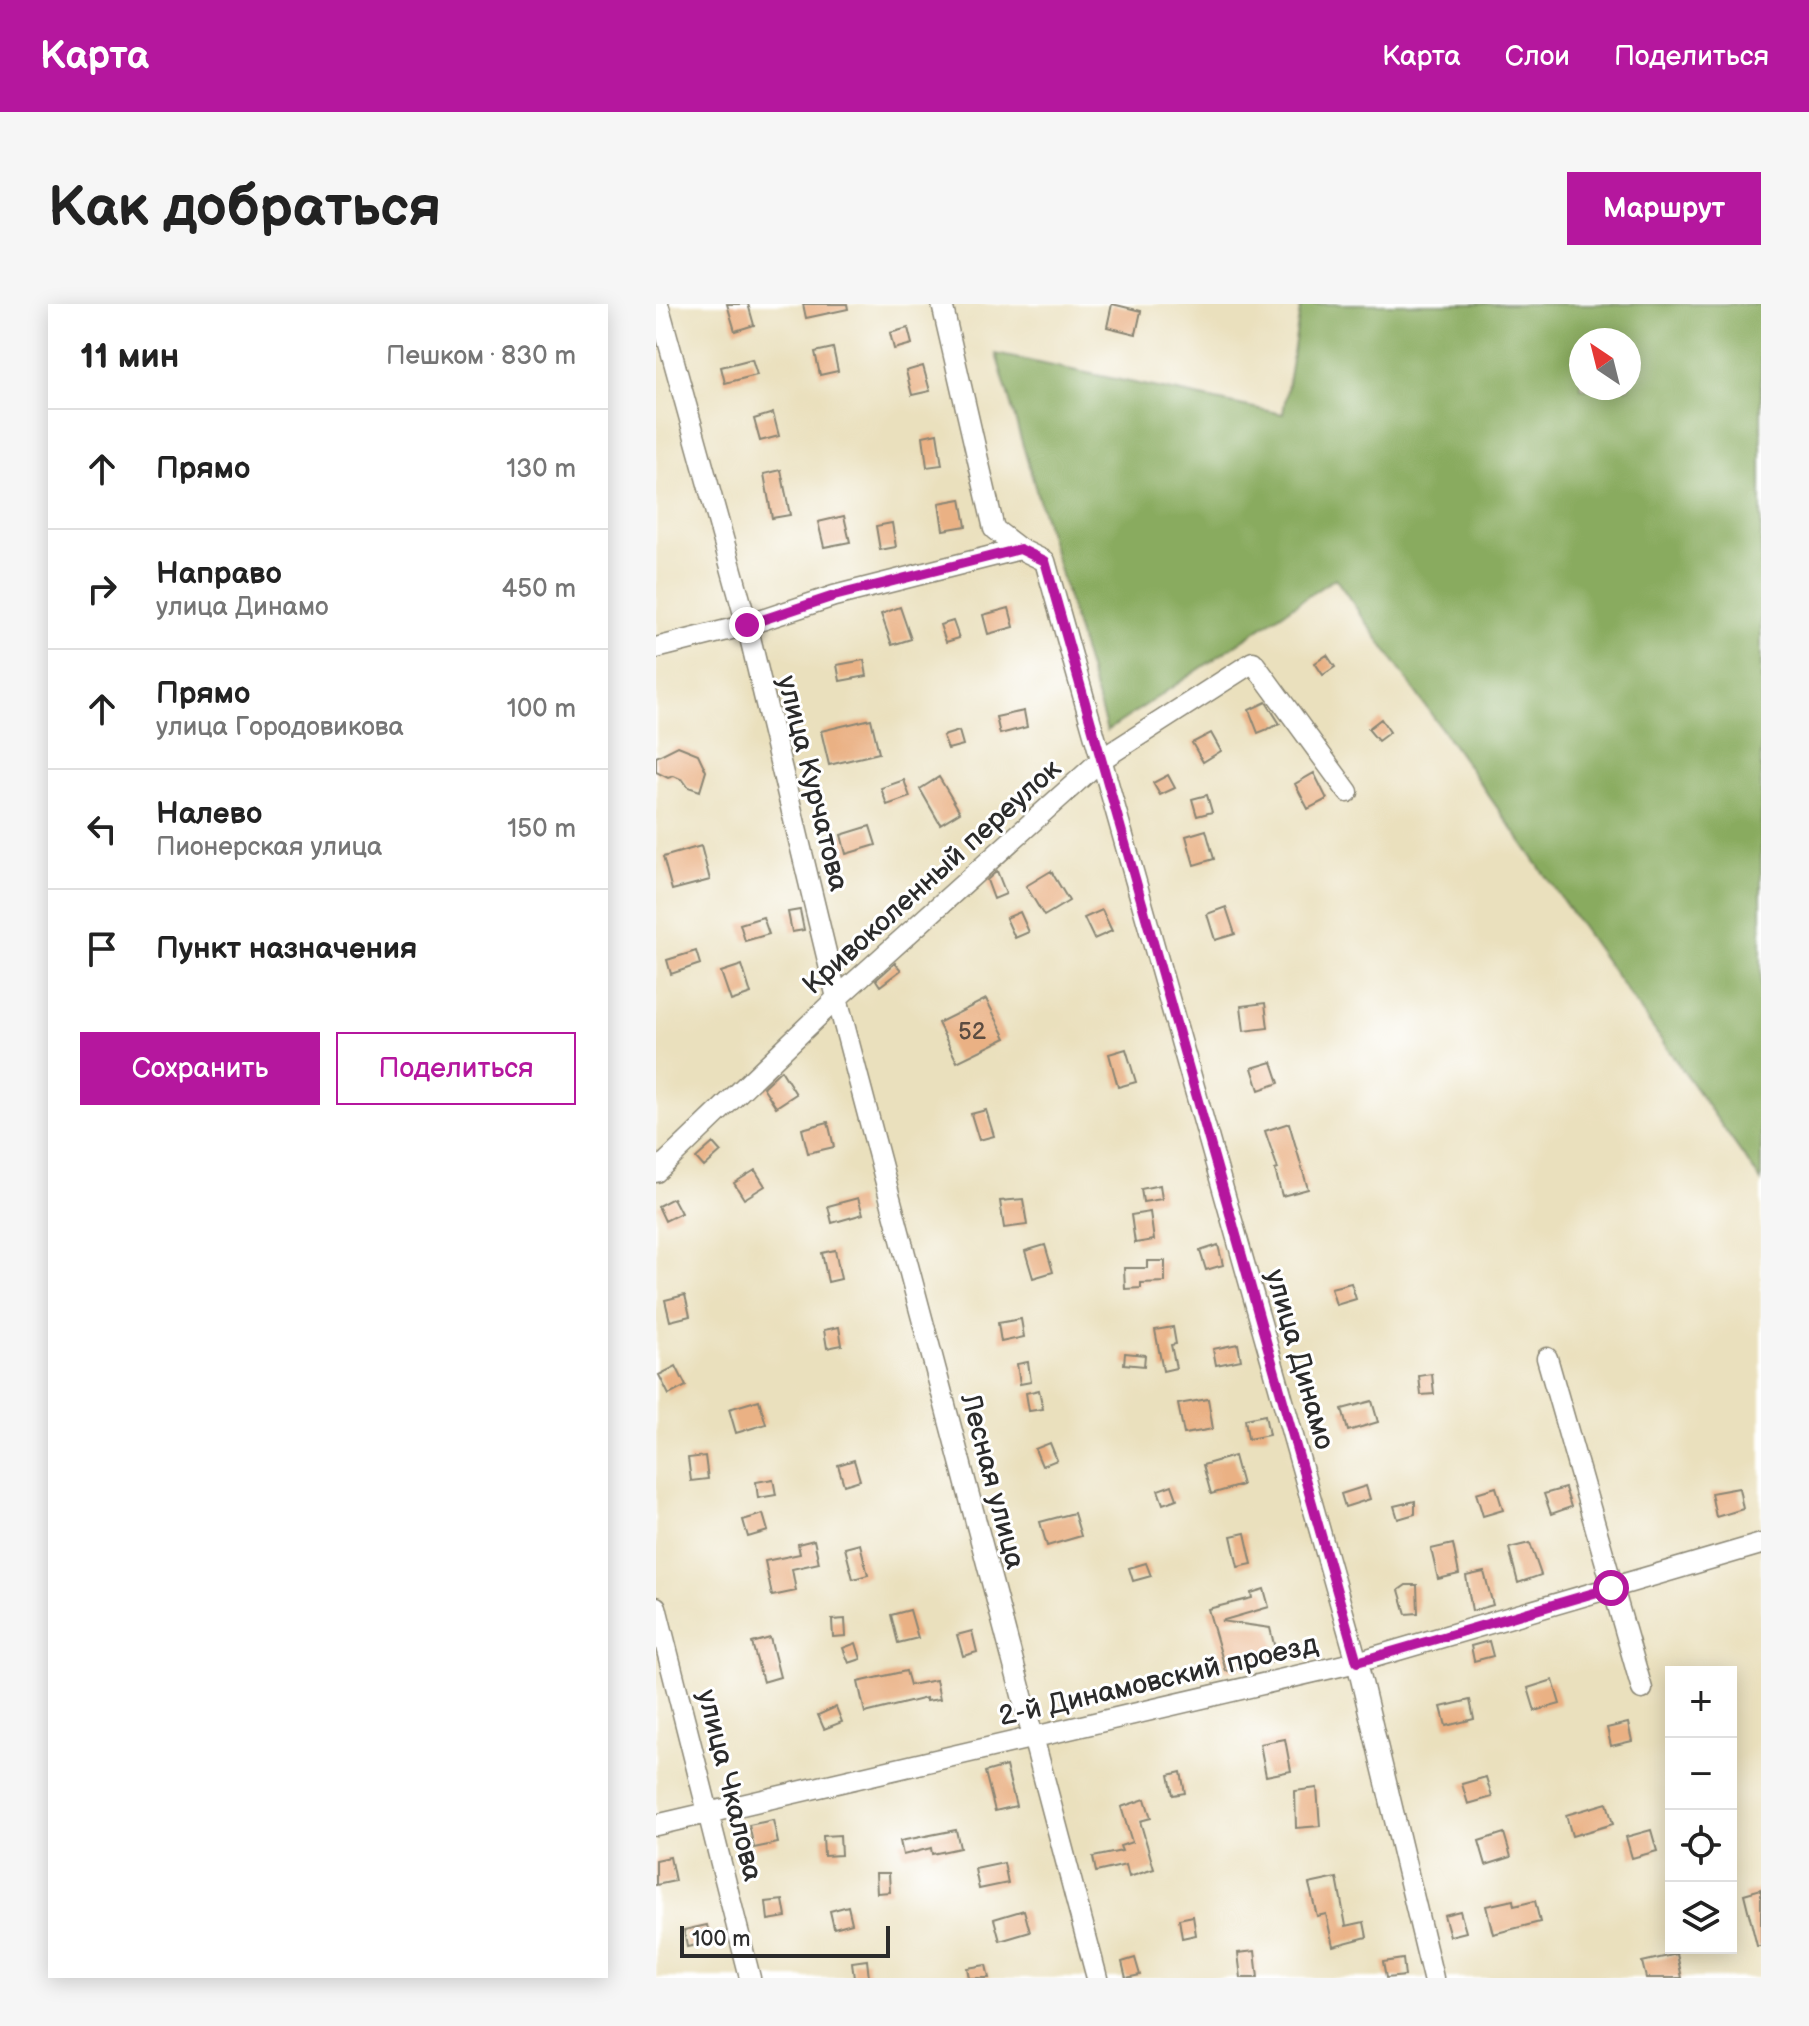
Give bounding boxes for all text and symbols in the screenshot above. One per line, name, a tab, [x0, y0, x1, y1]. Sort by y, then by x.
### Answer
text: Карта	[40, 34, 149, 79]
text: Карта	[1382, 40, 1461, 73]
text: Слои	[1505, 40, 1570, 73]
text: Поделиться	[1614, 40, 1769, 73]
button: Маршрут	[1567, 172, 1761, 245]
text: Как добраться	[48, 175, 441, 242]
north arrow	[1569, 328, 1641, 400]
text: 11 мин	[80, 336, 179, 377]
text: Пешком · 830 m	[386, 341, 576, 372]
icon: ahead	[80, 447, 124, 491]
text: Прямо	[156, 451, 250, 487]
text: 130 m	[506, 454, 576, 485]
text: Направо	[156, 556, 282, 592]
icon: right	[80, 567, 124, 611]
text: 450 m	[501, 574, 576, 605]
text: улица Динамо	[156, 592, 329, 623]
route end	[729, 607, 765, 643]
street label: улица Курчатова	[770, 672, 855, 895]
text: Прямо	[156, 676, 250, 712]
icon: ahead	[80, 687, 124, 731]
text: 100 m	[507, 694, 576, 725]
text: улица Городовикова	[156, 712, 404, 743]
street label: Кривоколенный переулок	[796, 752, 1068, 1002]
text: Налево	[156, 796, 262, 832]
icon: left	[80, 807, 124, 851]
text: 150 m	[507, 814, 576, 845]
text: Пионерская улица	[156, 832, 382, 863]
icon: arrive	[80, 927, 124, 971]
text: Пункт назначения	[156, 931, 417, 967]
house number: 52	[958, 1017, 986, 1046]
button: Сохранить	[80, 1032, 320, 1105]
button: Поделиться	[336, 1032, 576, 1105]
street label: улица Динамо	[1258, 1265, 1341, 1453]
street label: Лесная улица	[953, 1389, 1032, 1573]
route start	[1593, 1570, 1629, 1606]
street label: 2-й Динамовский проезд	[996, 1628, 1321, 1733]
map controls	[1665, 1666, 1737, 1954]
button: +	[1665, 1666, 1737, 1738]
street label: улица Чкалова	[690, 1686, 769, 1885]
button: −	[1665, 1738, 1737, 1810]
button: locate	[1665, 1810, 1737, 1882]
button: layers	[1665, 1882, 1737, 1954]
scale bar	[680, 1922, 890, 1958]
text: 100 m	[692, 1926, 751, 1953]

